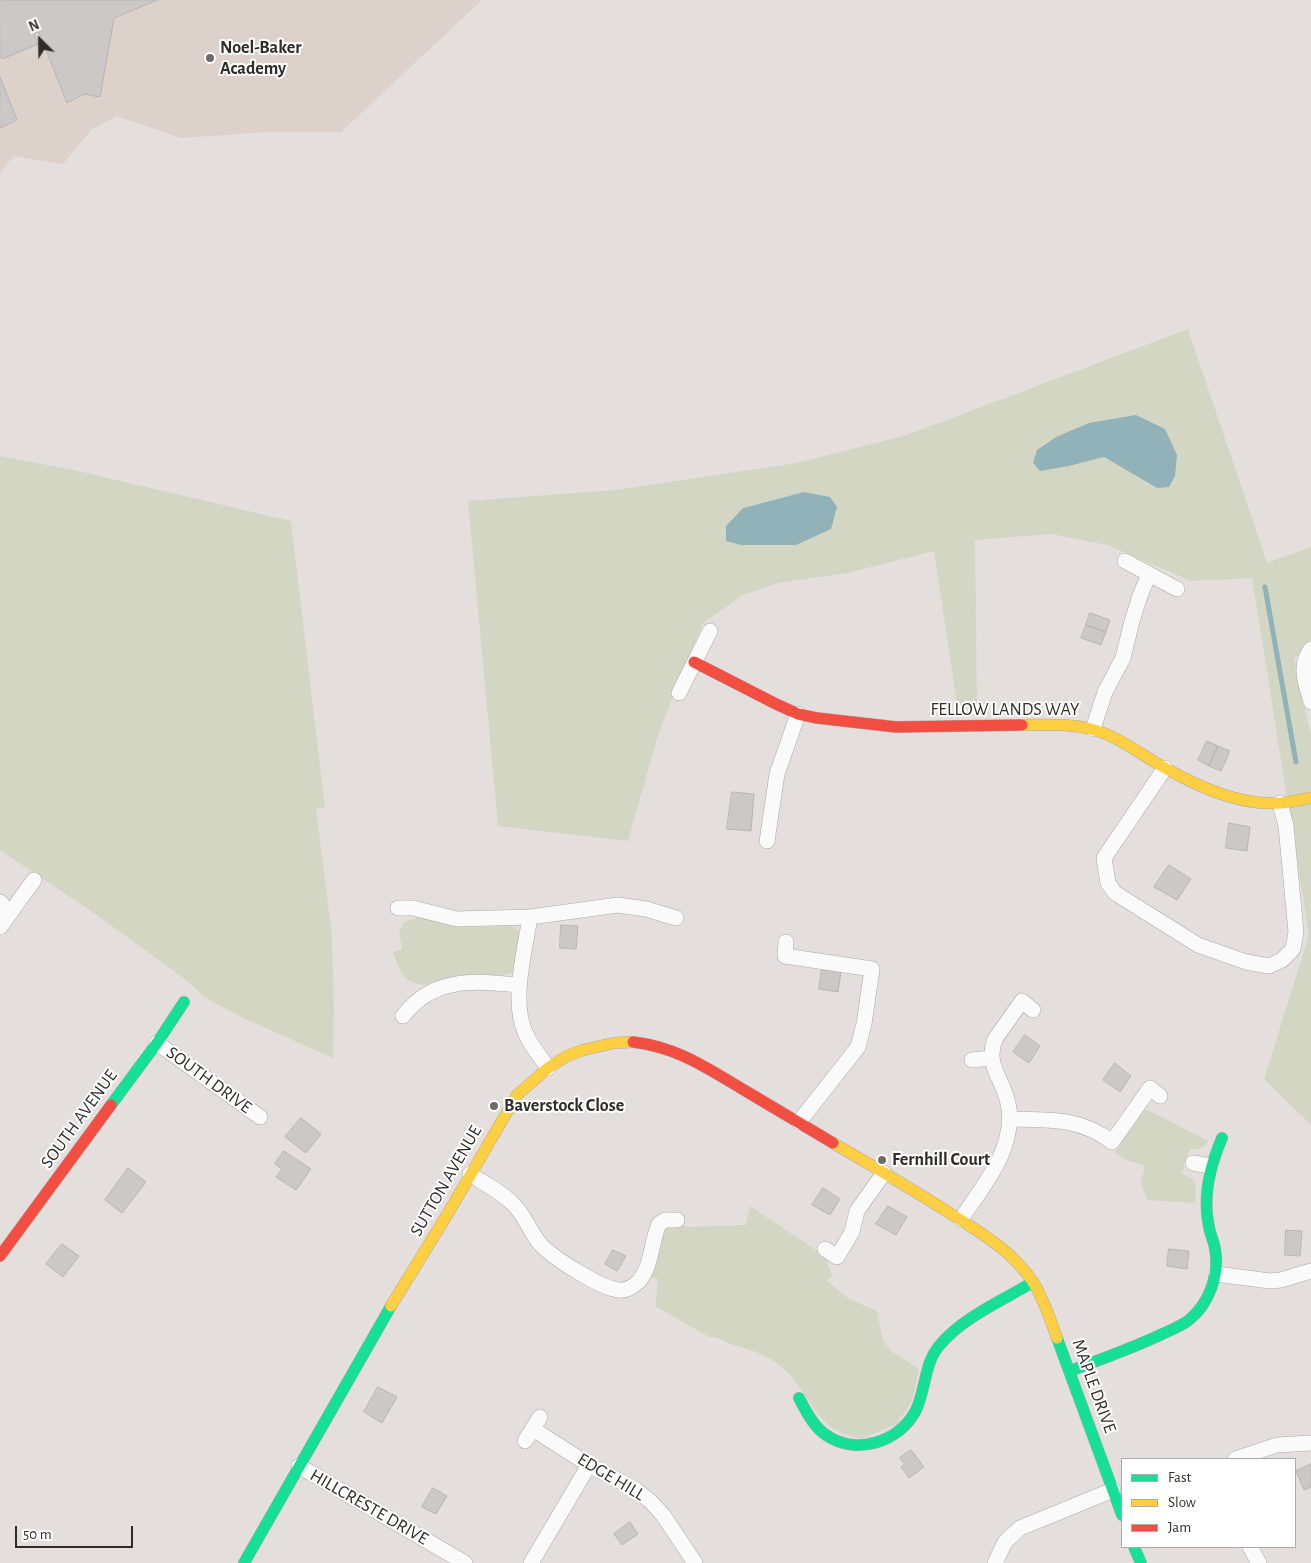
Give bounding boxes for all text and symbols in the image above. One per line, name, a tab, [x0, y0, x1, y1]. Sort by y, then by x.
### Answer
north arrow	[15, 15, 65, 65]
text: N	[27, 18, 41, 35]
place label: Noel-Baker Academy	[220, 37, 302, 80]
marker: Noel-Baker Academy	[204, 52, 216, 64]
street label: FELLOW LANDS WAY	[930, 699, 1080, 721]
street label: SOUTH DRIVE	[162, 1042, 256, 1118]
street label: SOUTH AVENUE	[36, 1066, 122, 1172]
place label: Baverstock Close	[504, 1095, 624, 1117]
marker: Baverstock Close	[488, 1100, 500, 1112]
street label: SUTTON AVENUE	[406, 1122, 486, 1240]
place label: Fernhill Court	[892, 1149, 990, 1171]
marker: Fernhill Court	[876, 1154, 888, 1166]
street label: MAPLE DRIVE	[1067, 1336, 1121, 1436]
street label: EDGE HILL	[573, 1448, 649, 1506]
legend	[1121, 1458, 1296, 1548]
street label: HILLCRESTE DRIVE	[306, 1464, 432, 1550]
text: Fast	[1168, 1470, 1191, 1485]
text: Slow	[1168, 1495, 1196, 1510]
scale bar	[18, 1516, 135, 1548]
text: Jam	[1168, 1520, 1191, 1535]
text: 50 m	[23, 1527, 52, 1542]

